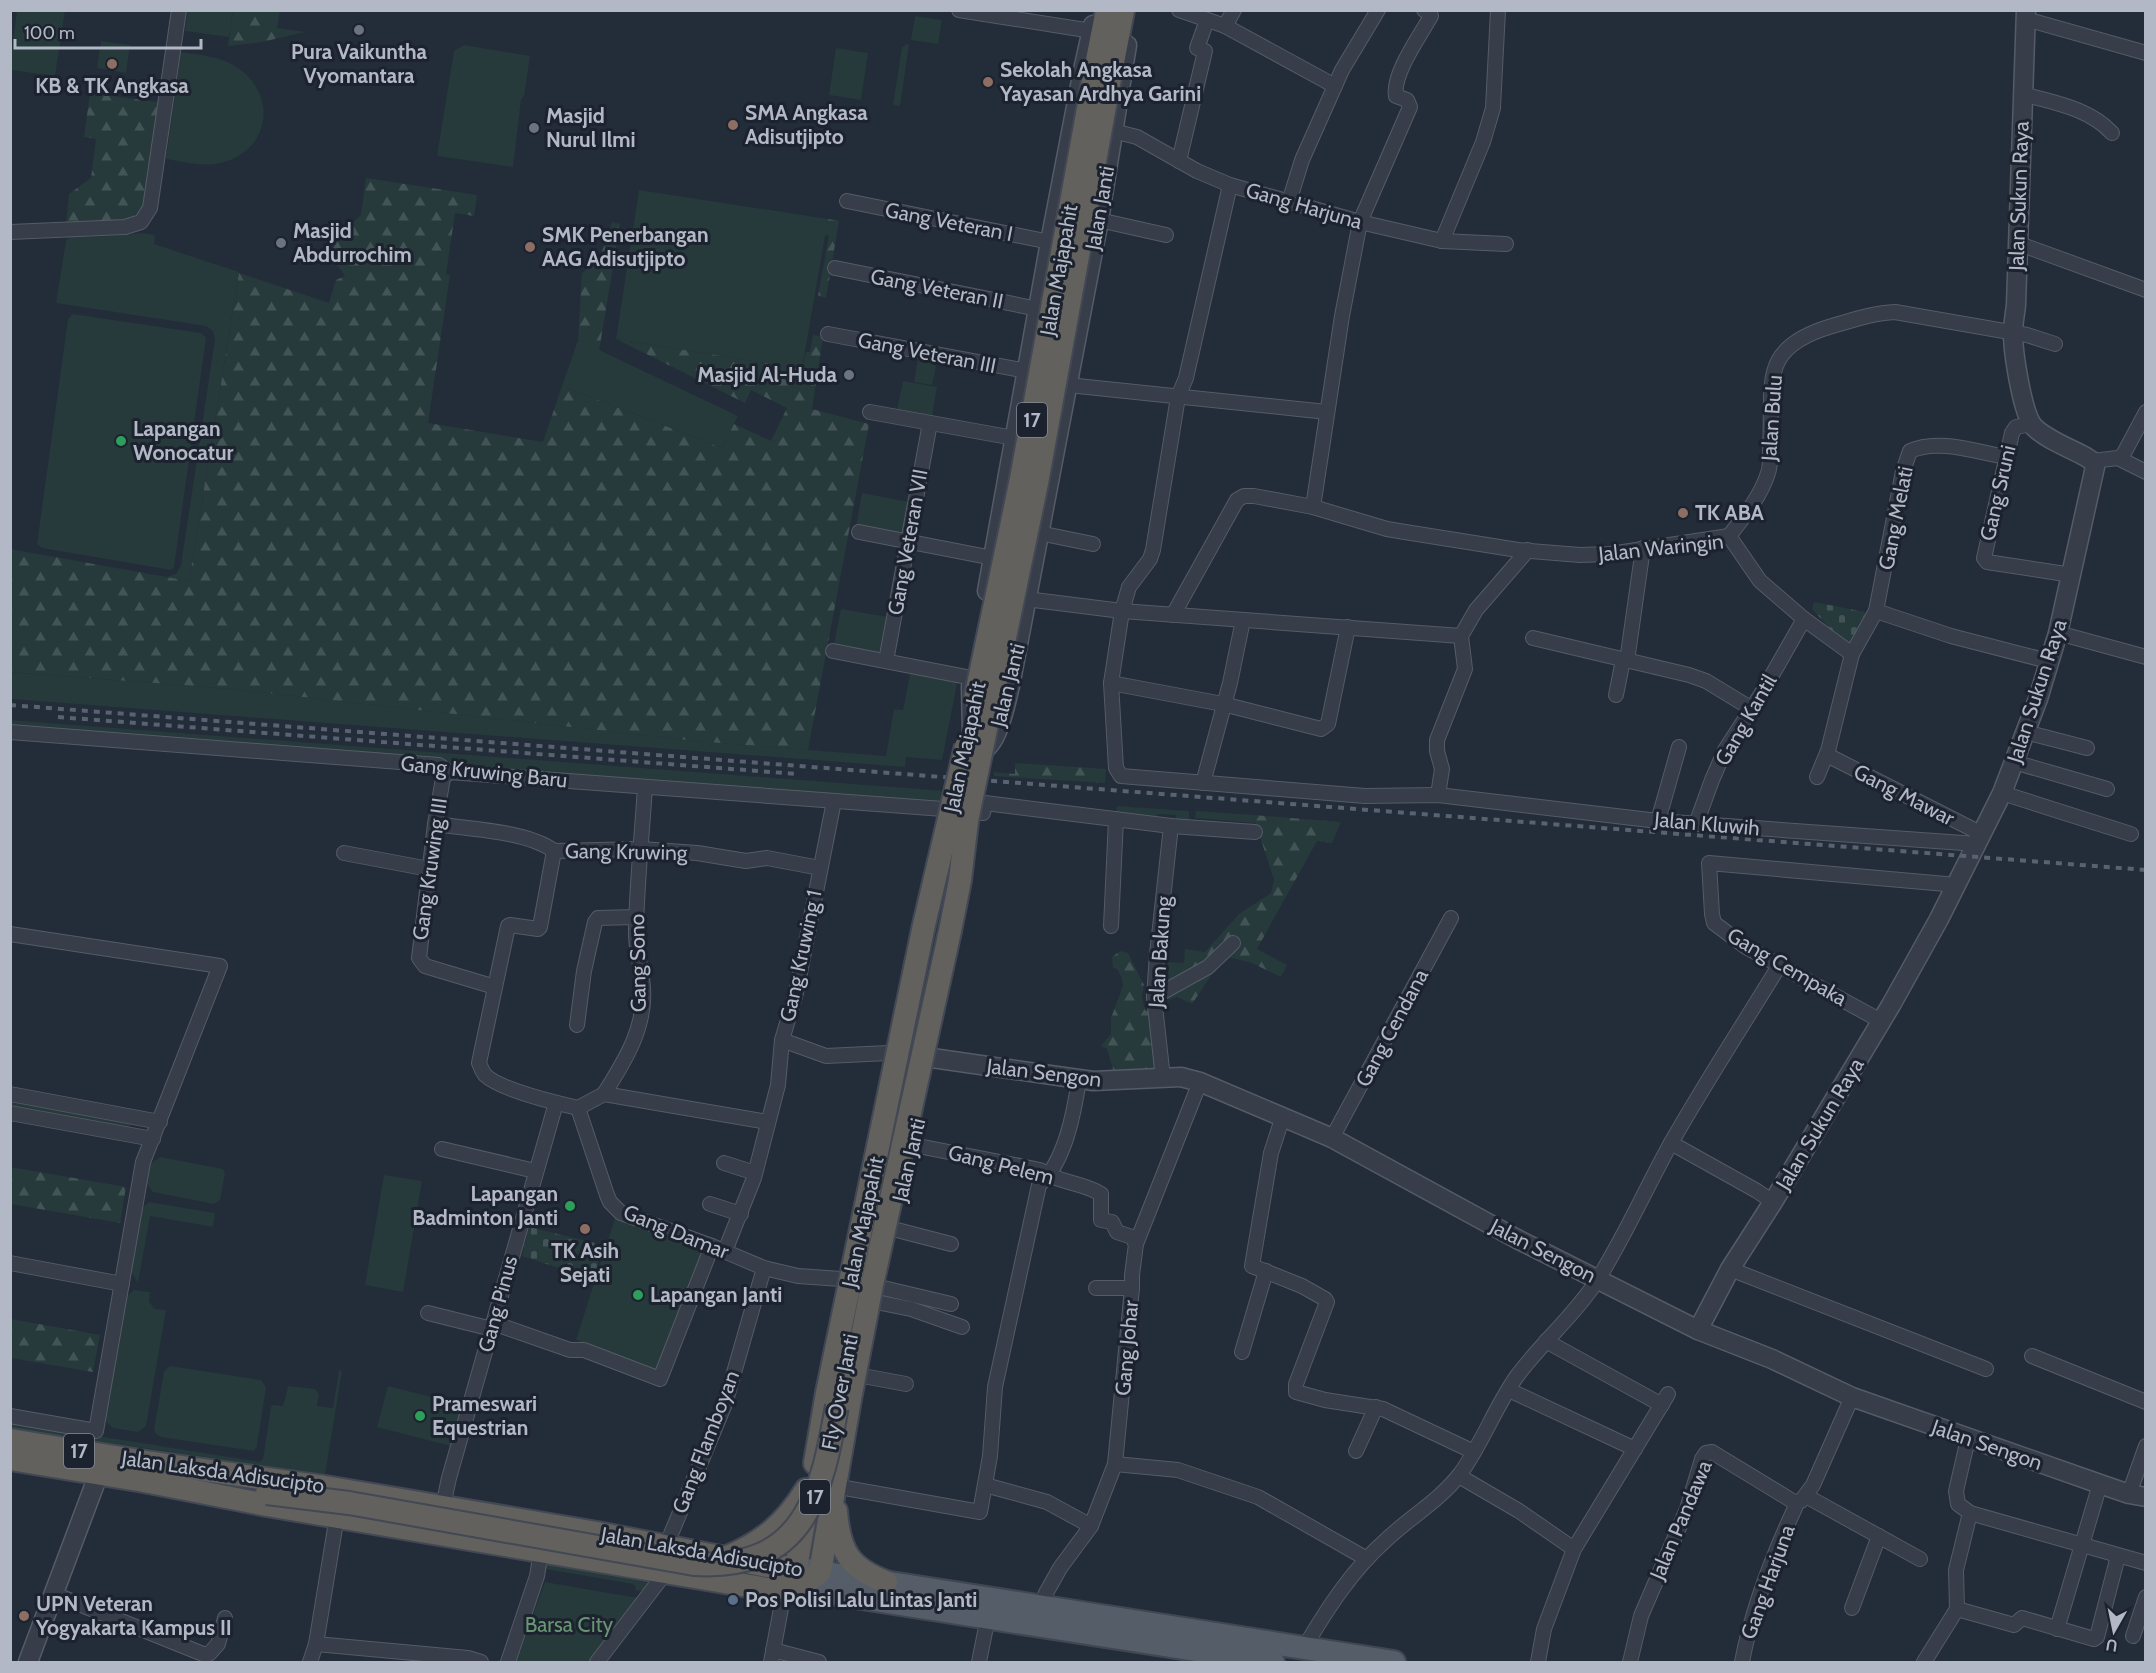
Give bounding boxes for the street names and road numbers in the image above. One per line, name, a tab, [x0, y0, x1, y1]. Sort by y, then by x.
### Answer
street label: Jalan Sukun Raya	[2003, 121, 2034, 272]
street label: Jalan Janti	[1080, 164, 1119, 253]
street label: Gang Harjuna	[1243, 177, 1365, 235]
street label: Gang Veteran I	[883, 197, 1015, 246]
street label: Jalan Majapahit	[1034, 202, 1083, 339]
street label: Gang Veteran II	[868, 263, 1006, 314]
street label: Gang Veteran III	[856, 327, 998, 378]
street label: Jalan Bulu	[1756, 374, 1787, 463]
road number: 17	[1017, 403, 1047, 437]
street label: Gang Sruni	[1974, 443, 2021, 543]
street label: Gang Melati	[1873, 464, 1918, 572]
street label: Gang Veteran VII	[882, 467, 933, 617]
street label: Jalan Waringin	[1596, 529, 1725, 567]
street label: Jalan Sukun Raya	[2001, 616, 2072, 767]
street label: Jalan Janti	[985, 641, 1030, 730]
street label: Gang Kantil	[1709, 670, 1782, 770]
street label: Jalan Majapahit	[938, 679, 992, 816]
street label: Gang Kruwing Baru	[399, 750, 569, 793]
street label: Gang Mawar	[1850, 759, 1959, 831]
street label: Gang Kruwing III	[407, 796, 452, 942]
street label: Jalan Kluwih	[1652, 806, 1761, 841]
street label: Gang Kruwing	[565, 838, 688, 865]
street label: Gang Kruwing 1	[774, 888, 827, 1024]
street label: Jalan Bakung	[1143, 895, 1176, 1010]
street label: Gang Sono	[624, 914, 651, 1012]
street label: Gang Cempaka	[1723, 922, 1852, 1011]
street label: Gang Cendana	[1350, 965, 1433, 1091]
street label: Jalan Sengon	[984, 1053, 1103, 1092]
street label: Jalan Sukun Raya	[1770, 1053, 1869, 1195]
street label: Jalan Janti	[887, 1116, 930, 1205]
street label: Gang Pelem	[946, 1139, 1056, 1190]
street label: Jalan Majapahit	[836, 1154, 890, 1291]
street label: Gang Damar	[620, 1199, 733, 1264]
street label: Jalan Sengon	[1485, 1213, 1600, 1288]
street label: Gang Pinus	[473, 1253, 522, 1355]
street label: Gang Johar	[1110, 1299, 1143, 1397]
street label: Fly Over Janti	[816, 1332, 863, 1452]
street label: Gang Flamboyan	[667, 1367, 744, 1517]
street label: Jalan Sengon	[1928, 1414, 2046, 1475]
road number: 17	[64, 1434, 94, 1468]
street label: Jalan Laksda Adisucipto	[119, 1445, 326, 1498]
street label: Jalan Pandawa	[1644, 1456, 1717, 1584]
road number: 17	[800, 1480, 830, 1514]
street label: Jalan Laksda Adisucipto	[598, 1521, 805, 1582]
street label: Gang Harjuna	[1735, 1521, 1801, 1643]

